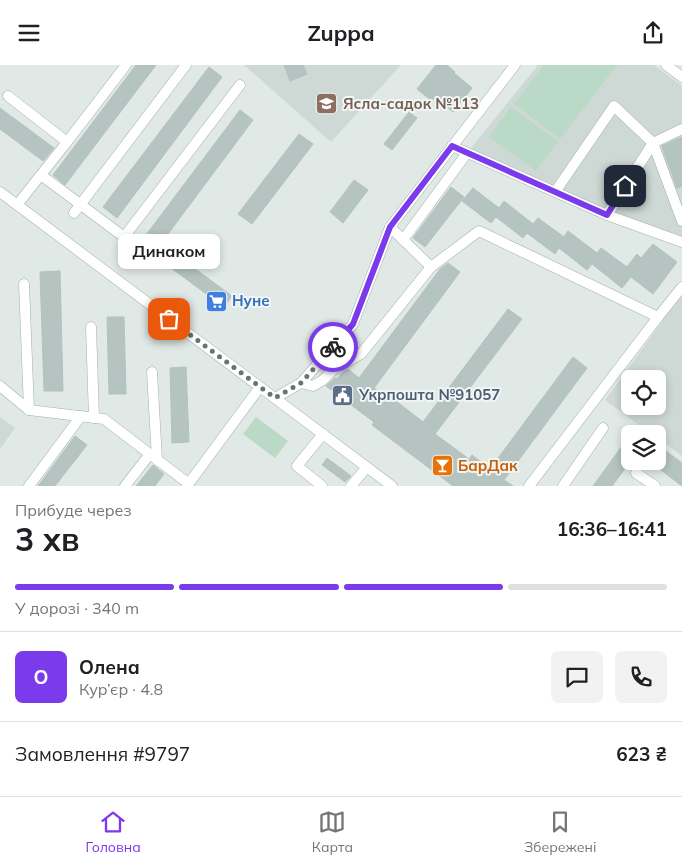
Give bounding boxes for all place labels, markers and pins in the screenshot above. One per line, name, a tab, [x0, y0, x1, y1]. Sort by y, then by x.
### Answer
school or university icon: Ясла-садок №113	[315, 92, 339, 116]
place label: Ясла-садок №113	[343, 94, 479, 113]
pin	[604, 165, 646, 207]
callout: Динаком	[118, 234, 220, 269]
supermarket icon: Нуне	[204, 289, 228, 313]
place label: Нуне	[232, 291, 270, 310]
pin	[148, 298, 190, 340]
public building icon: Укрпошта №91057	[331, 383, 355, 407]
place label: Укрпошта №91057	[358, 385, 500, 404]
bar icon: БарДак	[430, 454, 454, 478]
place label: БарДак	[458, 456, 518, 475]

